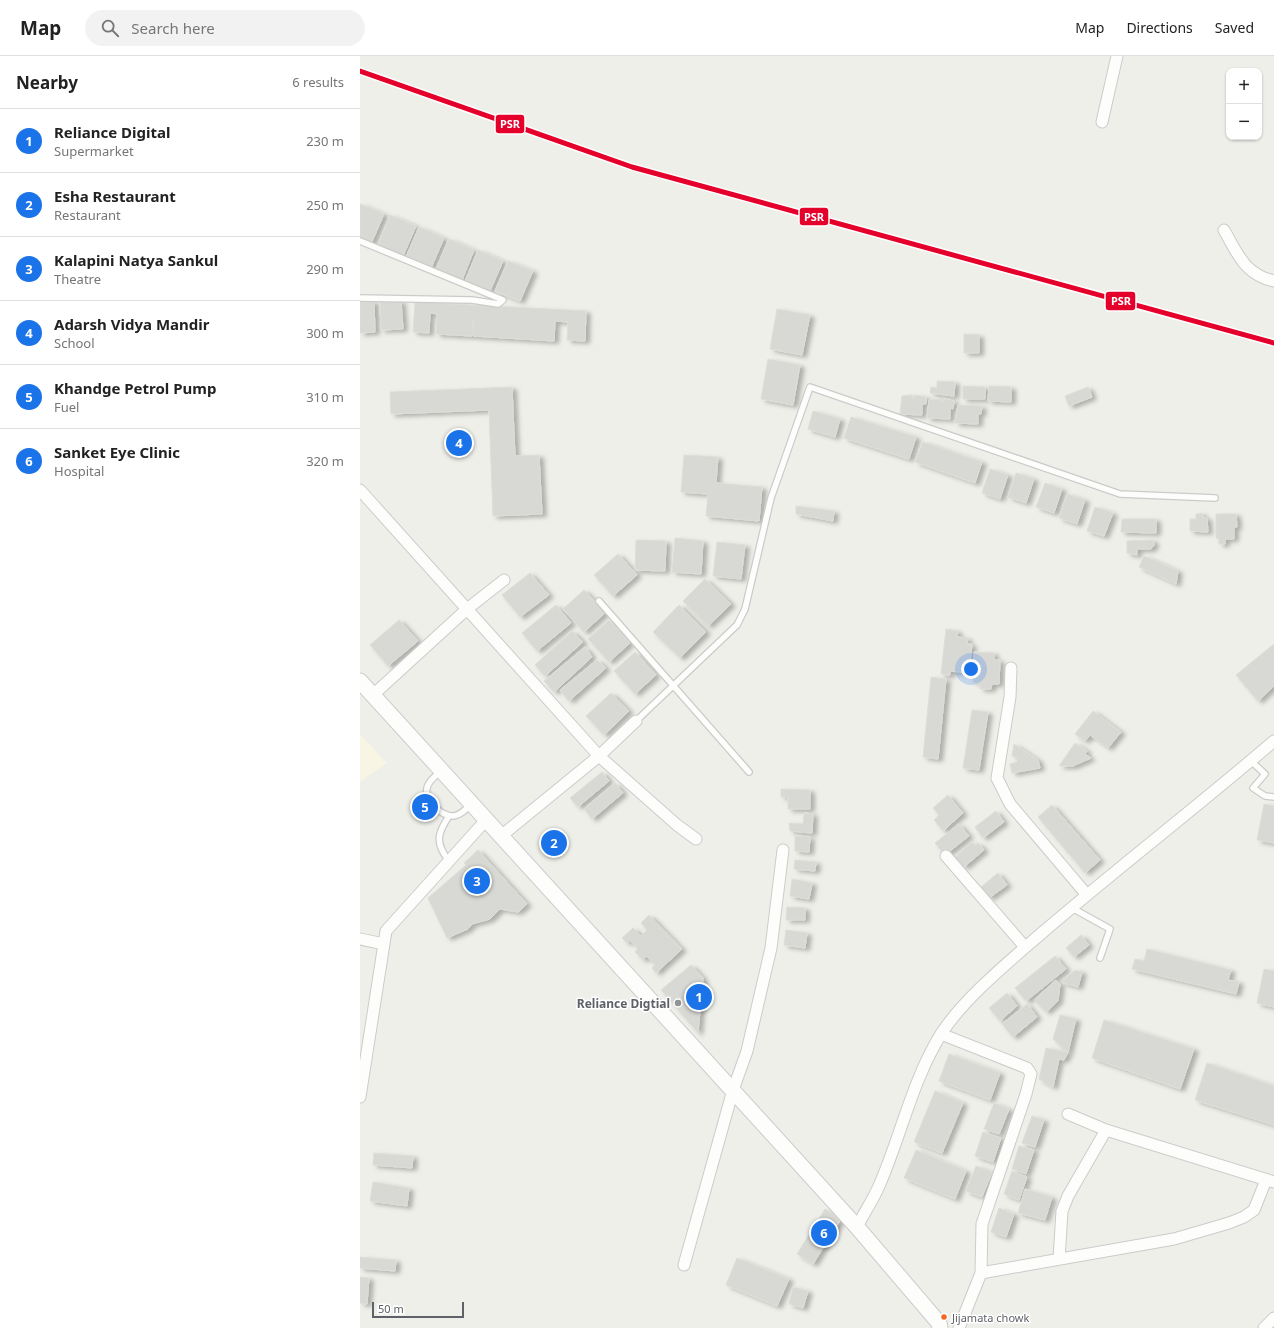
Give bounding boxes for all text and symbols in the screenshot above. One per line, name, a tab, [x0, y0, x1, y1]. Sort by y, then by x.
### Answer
search box	[85, 10, 365, 46]
text: Map	[20, 15, 61, 41]
icon: search	[99, 17, 121, 39]
text: Search here	[131, 18, 215, 38]
text: Map	[1075, 18, 1104, 37]
text: Directions	[1126, 18, 1193, 37]
text: Saved	[1215, 18, 1254, 37]
map controls	[1226, 68, 1262, 140]
button: +	[1226, 68, 1262, 104]
text: Nearby	[16, 71, 78, 94]
text: 6 results	[292, 73, 344, 91]
button: −	[1226, 104, 1262, 140]
line badge: PSR	[495, 114, 525, 134]
text: PSR	[500, 116, 521, 131]
text: Reliance Digital	[54, 122, 170, 142]
text: 1	[25, 132, 33, 150]
text: 230 m	[306, 132, 344, 150]
text: Supermarket	[54, 142, 134, 160]
text: Esha Restaurant	[54, 186, 176, 206]
text: 2	[25, 196, 33, 214]
text: 250 m	[306, 196, 344, 214]
text: Restaurant	[54, 206, 121, 224]
line badge: PSR	[799, 207, 829, 226]
text: PSR	[804, 209, 825, 224]
text: Kalapini Natya Sankul	[54, 250, 218, 270]
text: 3	[25, 260, 33, 278]
text: 290 m	[306, 260, 344, 278]
text: Theatre	[54, 270, 101, 288]
line badge: PSR	[1105, 291, 1136, 311]
text: PSR	[1111, 293, 1132, 308]
text: Adarsh Vidya Mandir	[54, 314, 209, 334]
text: 4	[25, 324, 33, 342]
text: 300 m	[306, 324, 344, 342]
text: School	[54, 334, 95, 352]
text: Khandge Petrol Pump	[54, 378, 216, 398]
text: 5	[25, 388, 33, 406]
text: 310 m	[306, 388, 344, 406]
text: Fuel	[54, 398, 79, 416]
pin: 4	[446, 428, 472, 458]
text: Sanket Eye Clinic	[54, 442, 180, 462]
text: 6	[25, 452, 33, 470]
text: 320 m	[306, 452, 344, 470]
text: Hospital	[54, 462, 104, 480]
your location	[961, 659, 981, 679]
pin: 5	[412, 792, 438, 822]
pin: 2	[541, 828, 567, 858]
pin: 3	[464, 866, 490, 896]
pin: 1	[686, 982, 712, 1012]
place label: Reliance Digtial	[577, 995, 670, 1012]
marker: Reliance Digtial	[673, 998, 683, 1008]
pin: 6	[811, 1218, 837, 1248]
scale bar	[372, 1300, 464, 1319]
text: 50 m	[378, 1301, 404, 1316]
place label: Jijamata chowk	[951, 1310, 1029, 1325]
marker: Jijamata chowk	[939, 1312, 949, 1322]

